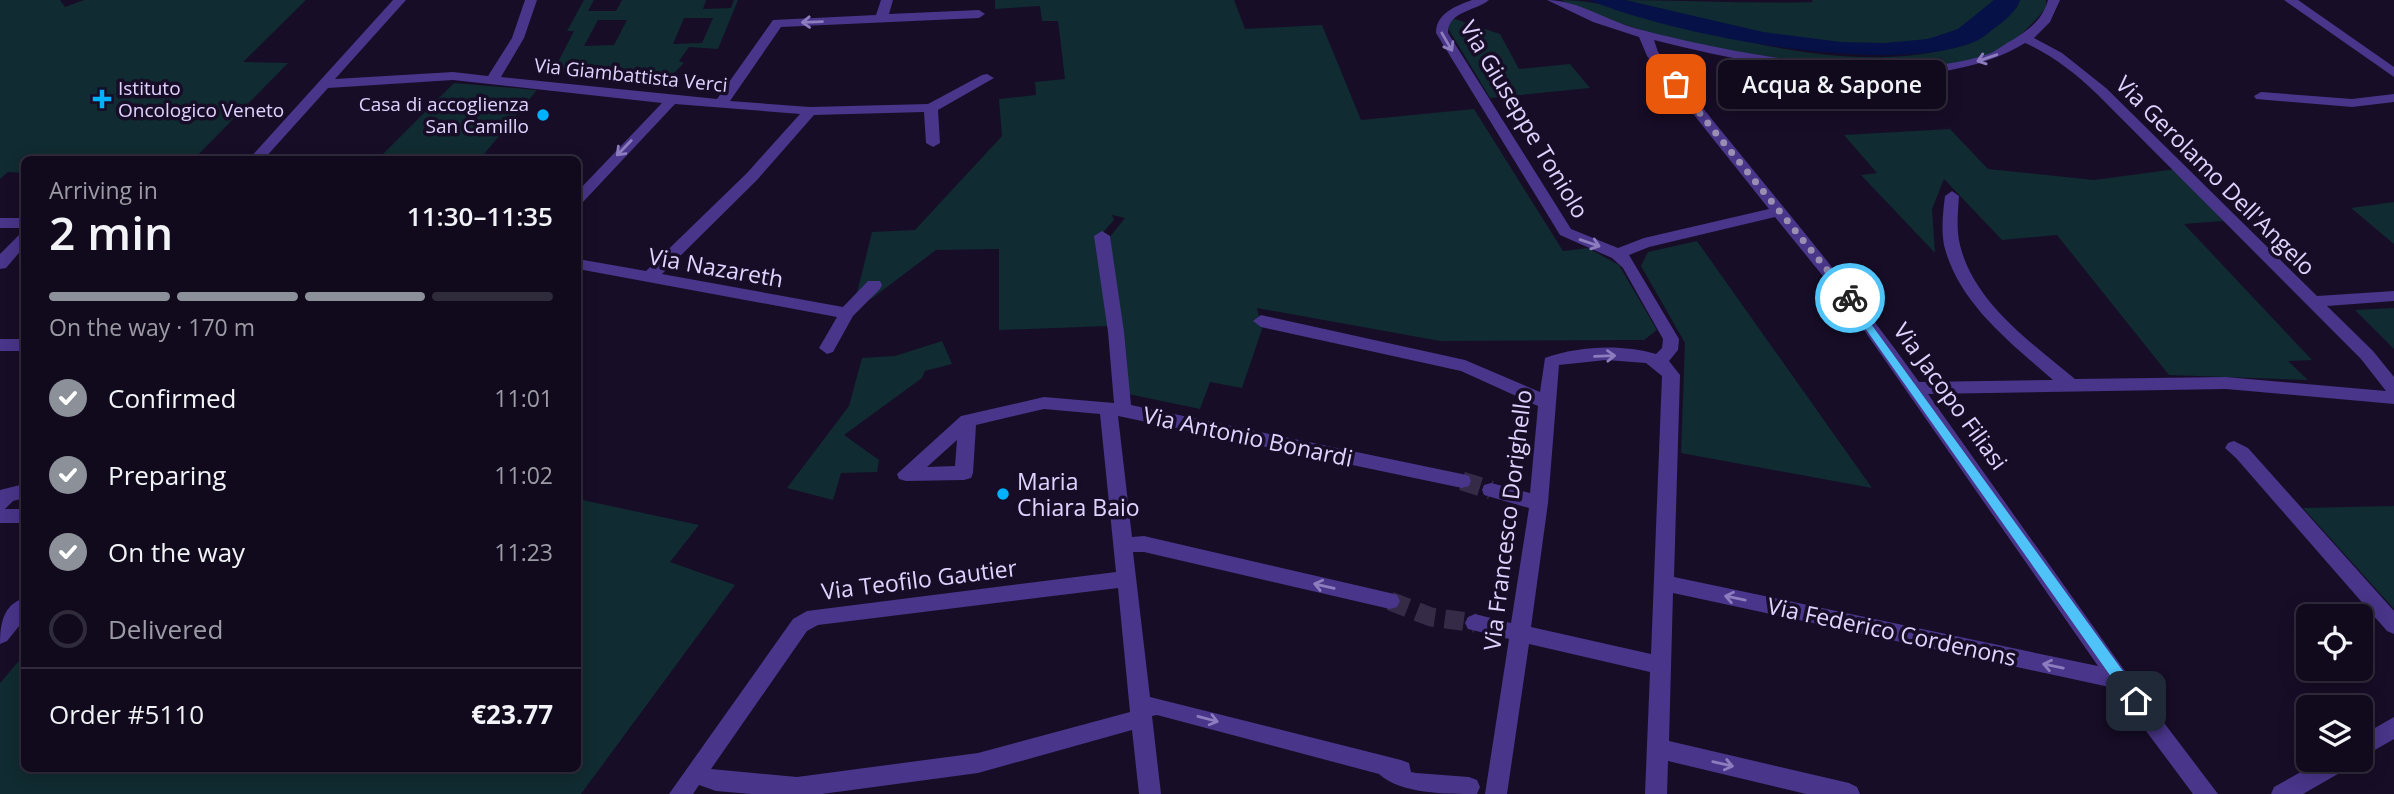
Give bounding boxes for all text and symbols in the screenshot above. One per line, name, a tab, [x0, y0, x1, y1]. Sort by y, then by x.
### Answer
street label: Via Giuseppe Toniolo	[1453, 14, 1597, 224]
one-way arrow	[801, 16, 824, 29]
one-way arrow	[1440, 31, 1454, 51]
street label: Via Giambattista Verci	[533, 52, 729, 98]
one-way arrow	[1977, 53, 1999, 65]
pin	[1646, 54, 1706, 114]
callout: Acqua & Sapone	[1718, 60, 1946, 108]
icon: bag	[1657, 65, 1695, 103]
text: Acqua & Sapone	[1742, 68, 1922, 100]
street label: Via Gerolamo Dell'Angelo	[2109, 68, 2323, 282]
place label: Istituto Oncologico Veneto	[118, 75, 284, 123]
marker: Istituto Oncologico Veneto	[92, 89, 112, 109]
place label: Casa di accoglienza San Camillo	[359, 91, 529, 139]
marker: Casa di accoglienza San Camillo	[535, 107, 551, 123]
one-way arrow	[616, 139, 633, 156]
text: Arriving in	[49, 174, 158, 206]
text: 11:30–11:35	[407, 198, 553, 234]
text: 2 min	[49, 201, 173, 263]
one-way arrow	[1579, 238, 1601, 250]
street label: Via Nazareth	[646, 239, 786, 295]
courier	[1815, 263, 1885, 333]
icon: bike	[1831, 279, 1869, 317]
text: On the way · 170 m	[49, 311, 255, 343]
street label: Via Jacopo Filiasi	[1887, 316, 2015, 476]
one-way arrow	[1594, 350, 1617, 363]
icon: check	[49, 379, 87, 417]
text: Confirmed	[108, 380, 236, 416]
text: 11:01	[494, 382, 553, 414]
street label: Via Francesco Dorighello	[1475, 388, 1539, 652]
street label: Via Antonio Bonardi	[1140, 398, 1356, 474]
icon: check	[49, 456, 87, 494]
text: Preparing	[108, 457, 226, 493]
text: 11:02	[494, 459, 553, 491]
place label: Maria Chiara Baio	[1017, 465, 1140, 523]
marker: Maria Chiara Baio	[995, 486, 1011, 502]
icon: check	[49, 533, 87, 571]
text: On the way	[108, 534, 245, 570]
text: 11:23	[494, 536, 553, 568]
street label: Via Teofilo Gautier	[819, 551, 1019, 607]
one-way arrow	[1313, 579, 1336, 592]
street label: Via Federico Cordenons	[1765, 589, 2019, 673]
one-way arrow	[1724, 591, 1747, 605]
map controls	[2296, 604, 2373, 772]
button: locate	[2296, 604, 2373, 681]
text: Delivered	[108, 611, 223, 647]
one-way arrow	[2042, 658, 2065, 672]
pin	[2106, 671, 2166, 731]
icon: home	[2117, 682, 2155, 720]
button: layers	[2296, 695, 2373, 772]
text: Order #5110	[49, 696, 204, 732]
text: €23.77	[471, 696, 553, 732]
one-way arrow	[1196, 713, 1219, 726]
one-way arrow	[1712, 758, 1734, 771]

